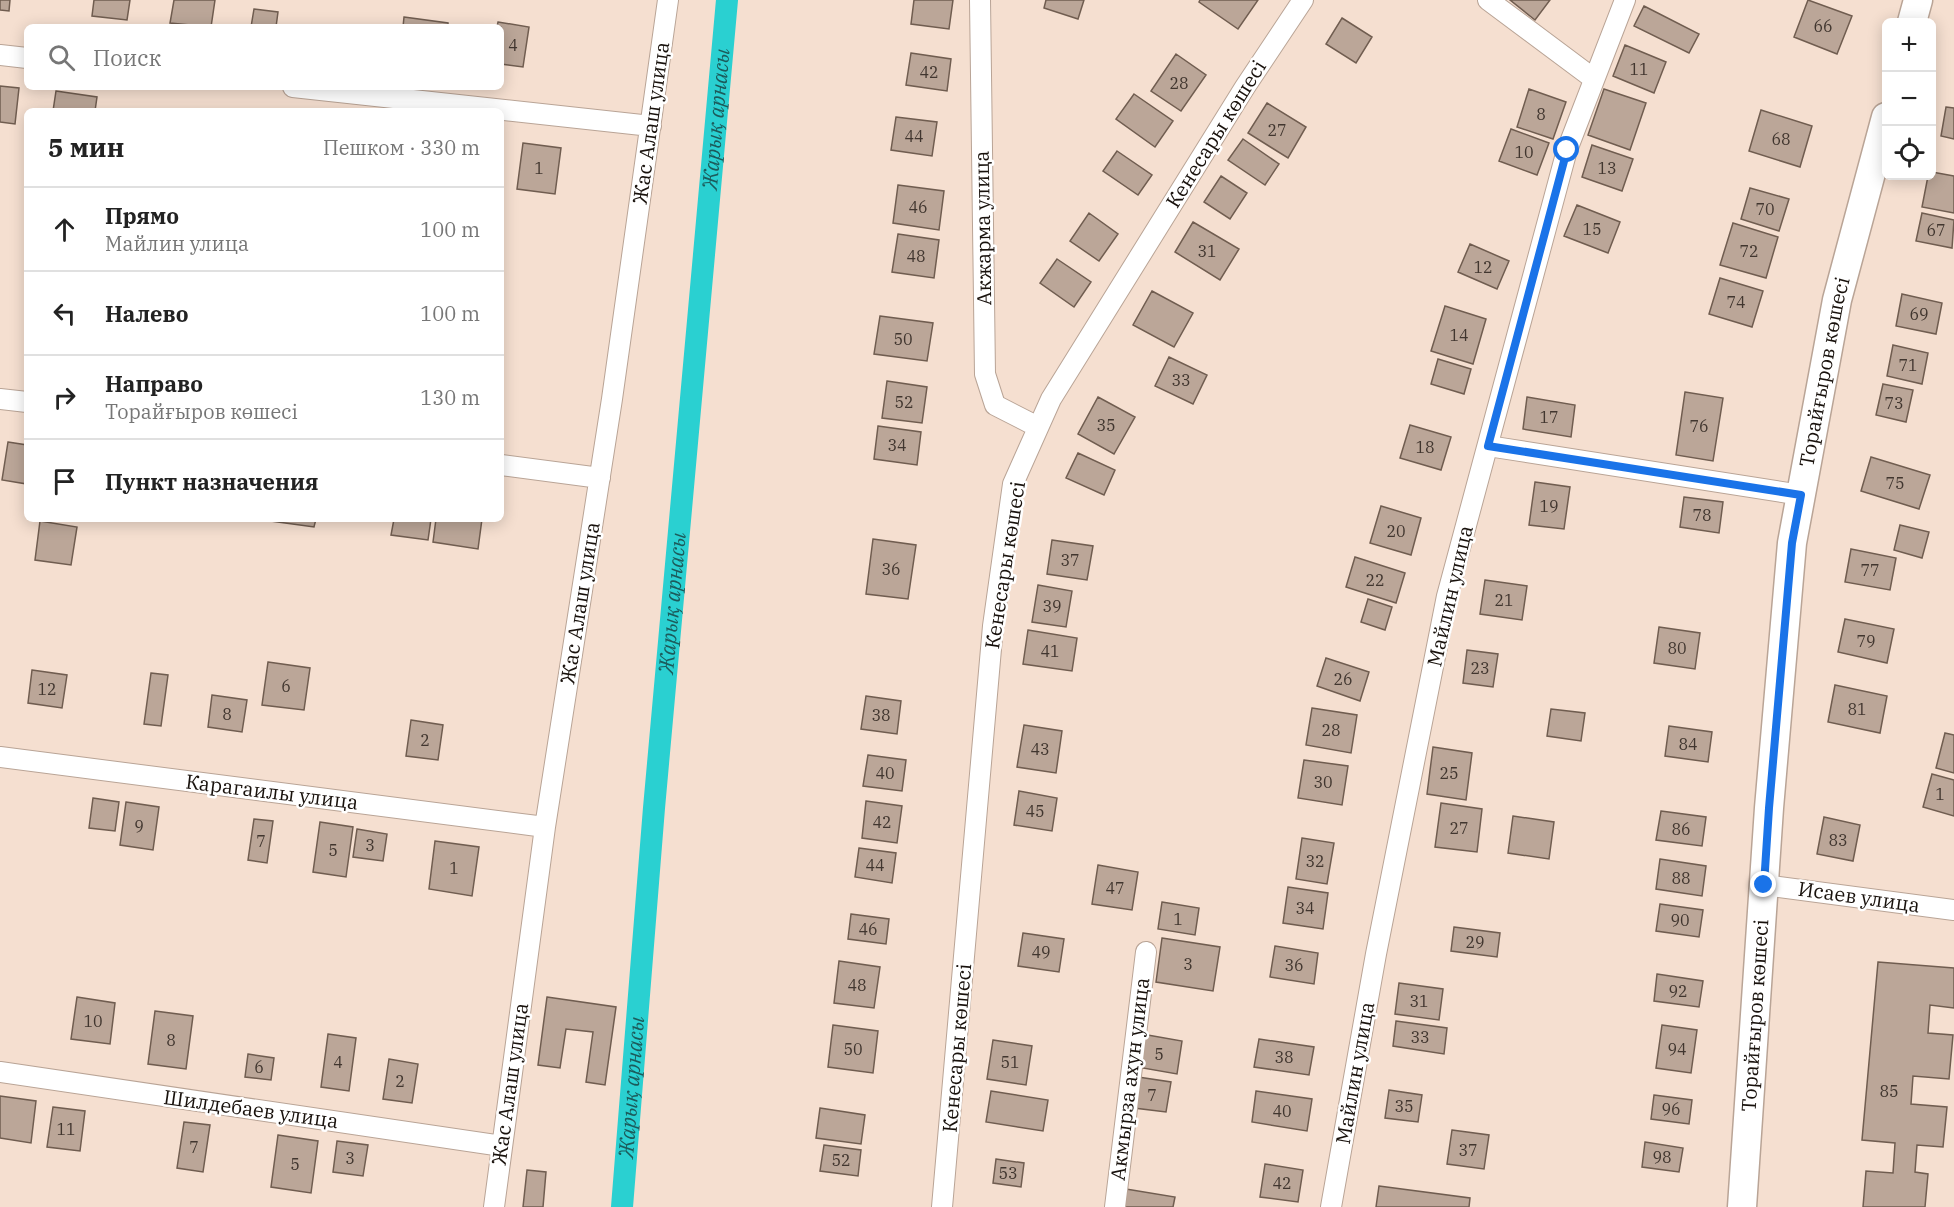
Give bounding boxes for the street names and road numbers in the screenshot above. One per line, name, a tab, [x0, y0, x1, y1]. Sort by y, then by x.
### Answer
street label: Жас Алаш улица	[626, 40, 675, 206]
street label: Кенесары көшесі	[1159, 55, 1272, 213]
street label: Акжарма улица	[968, 150, 997, 305]
street label: Торайғыров көшесі	[1792, 274, 1856, 469]
street label: Кенесары көшесі	[978, 479, 1031, 651]
street label: Жас Алаш улица	[553, 520, 606, 686]
street label: Майлин улица	[1420, 523, 1479, 669]
street label: Карагаилы улица	[184, 768, 360, 815]
street label: Исаев улица	[1796, 875, 1922, 918]
street label: Торайғыров көшесі	[1734, 918, 1774, 1113]
street label: Кенесары көшесі	[936, 962, 977, 1134]
street label: Акмырза ахун улица	[1104, 976, 1155, 1182]
street label: Майлин улица	[1329, 1000, 1380, 1146]
street label: Жас Алаш улица	[485, 1001, 534, 1167]
street label: Шилдебаев улица	[162, 1083, 340, 1134]

